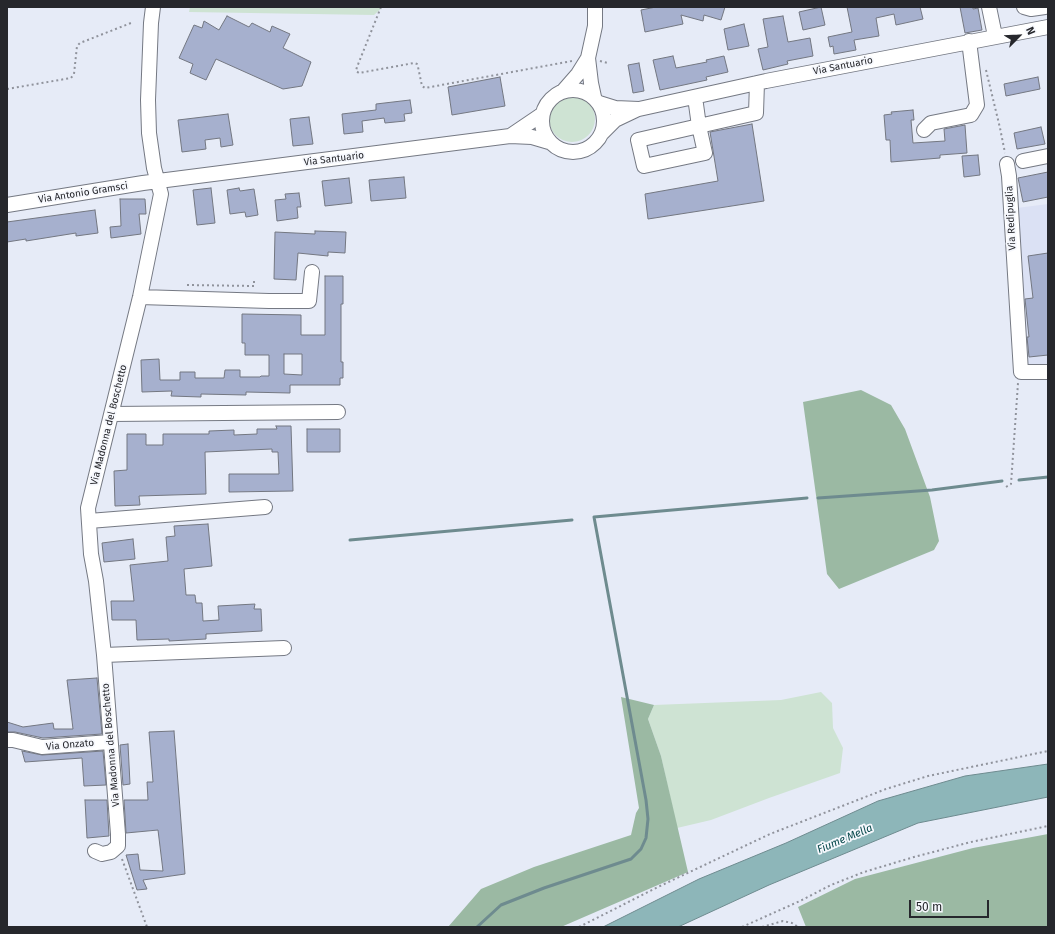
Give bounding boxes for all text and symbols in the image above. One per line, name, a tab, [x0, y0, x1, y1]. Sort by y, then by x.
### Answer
north arrow	[999, 16, 1039, 56]
text: N	[1023, 25, 1038, 37]
street label: Via Santuario	[812, 54, 874, 78]
street label: Via Santuario	[303, 149, 365, 169]
street label: Via Antonio Gramsci	[37, 180, 129, 206]
street label: Via Redipuglia	[1003, 185, 1019, 251]
street label: Via Madonna del Boschetto	[88, 363, 130, 487]
street label: Via Madonna del Boschetto	[100, 683, 122, 807]
street label: Via Onzato	[45, 737, 95, 753]
water label: Fiume Mella	[815, 821, 875, 857]
scale bar	[911, 892, 991, 918]
text: 50 m	[916, 900, 942, 914]

